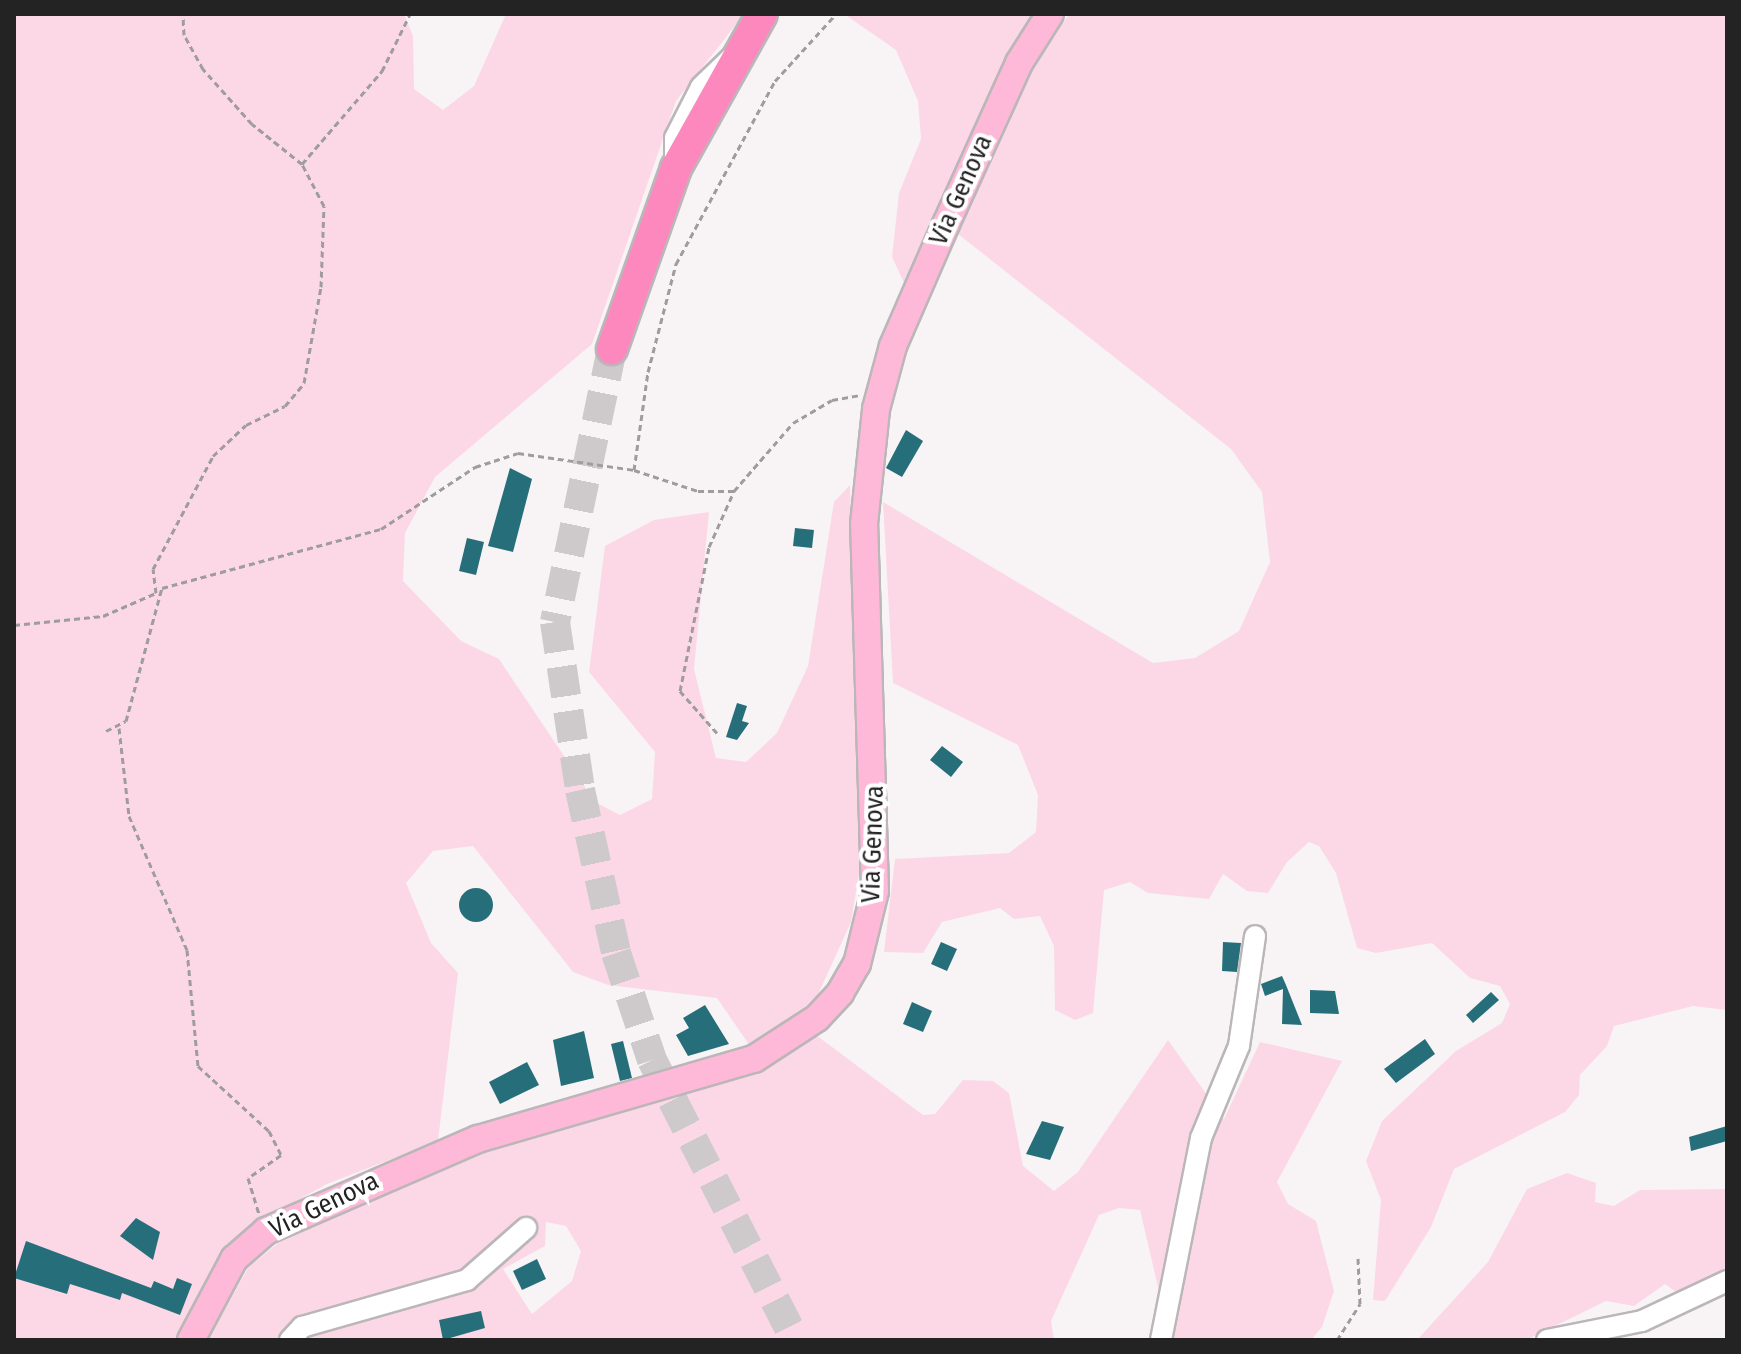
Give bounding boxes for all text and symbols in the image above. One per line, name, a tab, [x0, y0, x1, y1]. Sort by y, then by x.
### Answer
street label: Via Genova	[923, 130, 999, 250]
street label: Via Genova	[855, 785, 891, 903]
street label: Via Genova	[264, 1165, 384, 1245]

